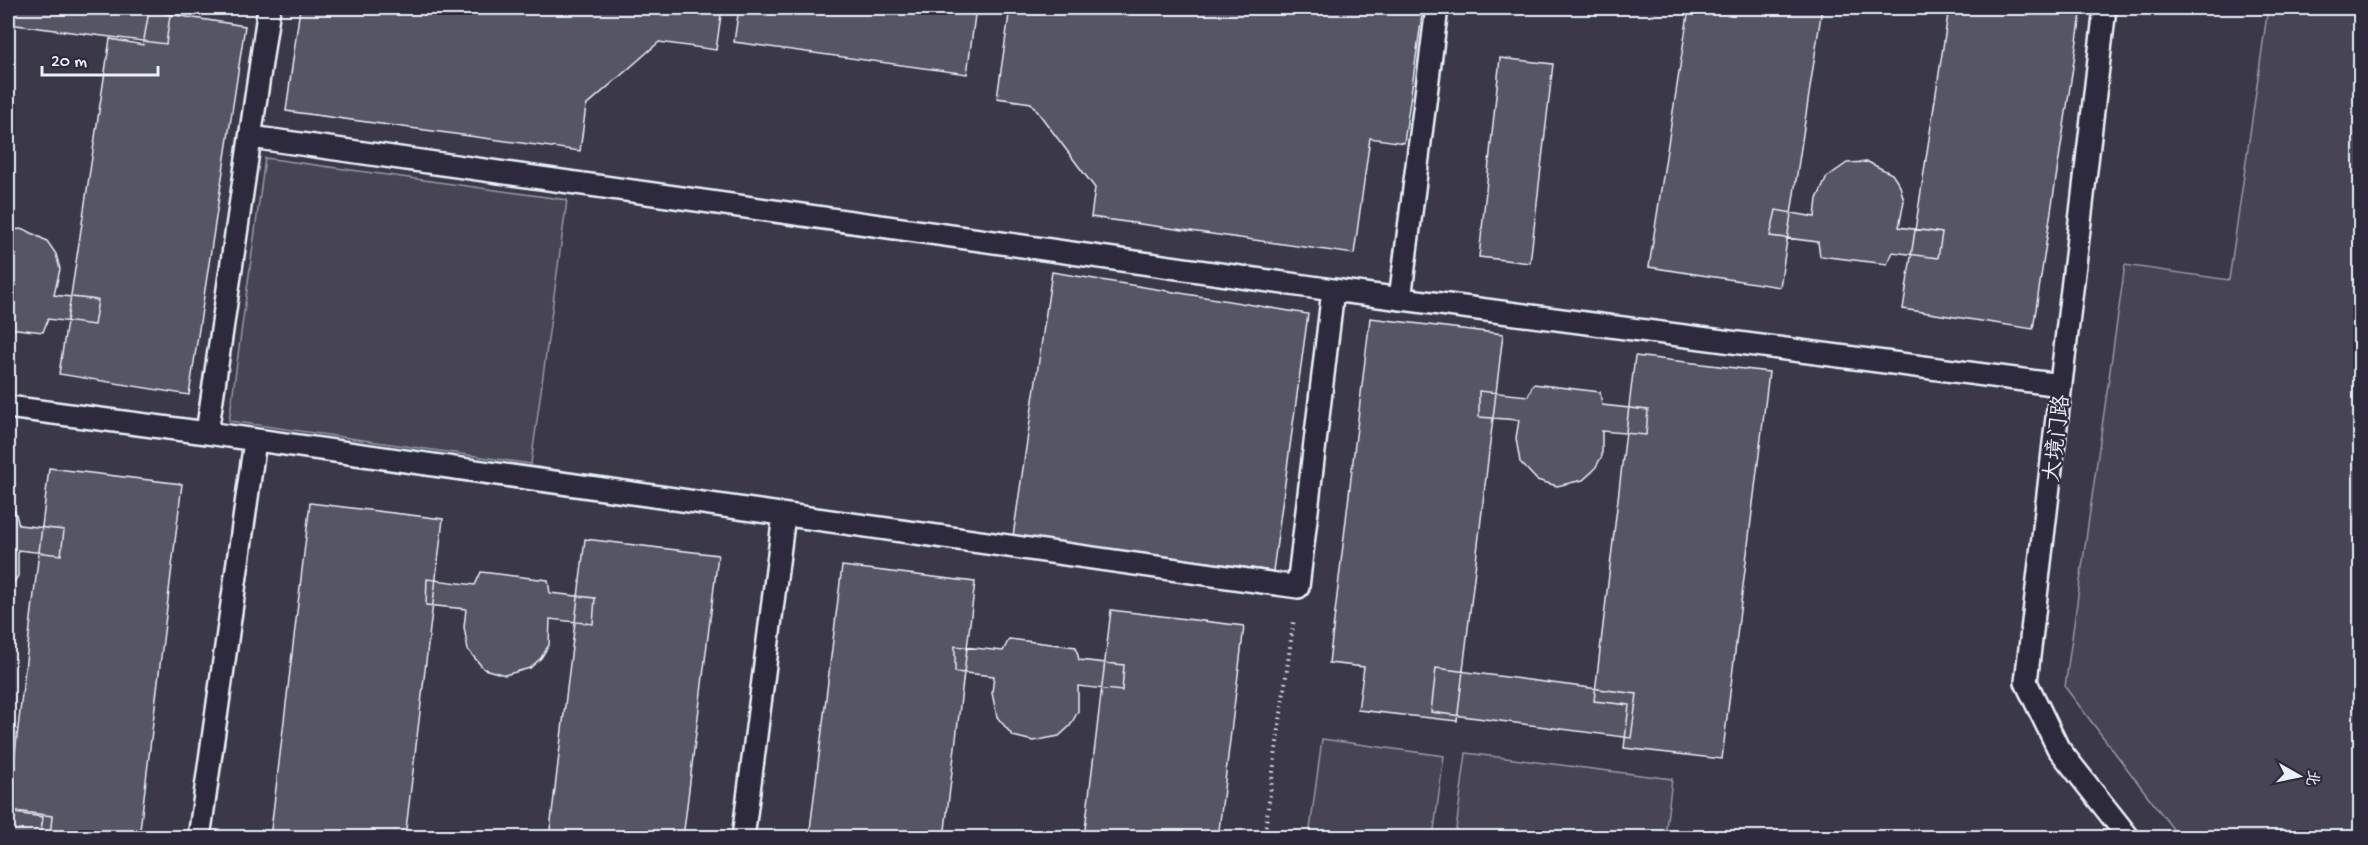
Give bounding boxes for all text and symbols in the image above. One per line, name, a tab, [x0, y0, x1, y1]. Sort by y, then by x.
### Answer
scale bar	[42, 39, 158, 77]
text: 20 m	[51, 52, 87, 73]
street label: 大境门路	[2039, 393, 2077, 484]
north arrow	[2269, 746, 2329, 806]
text: 北	[2300, 768, 2322, 787]

